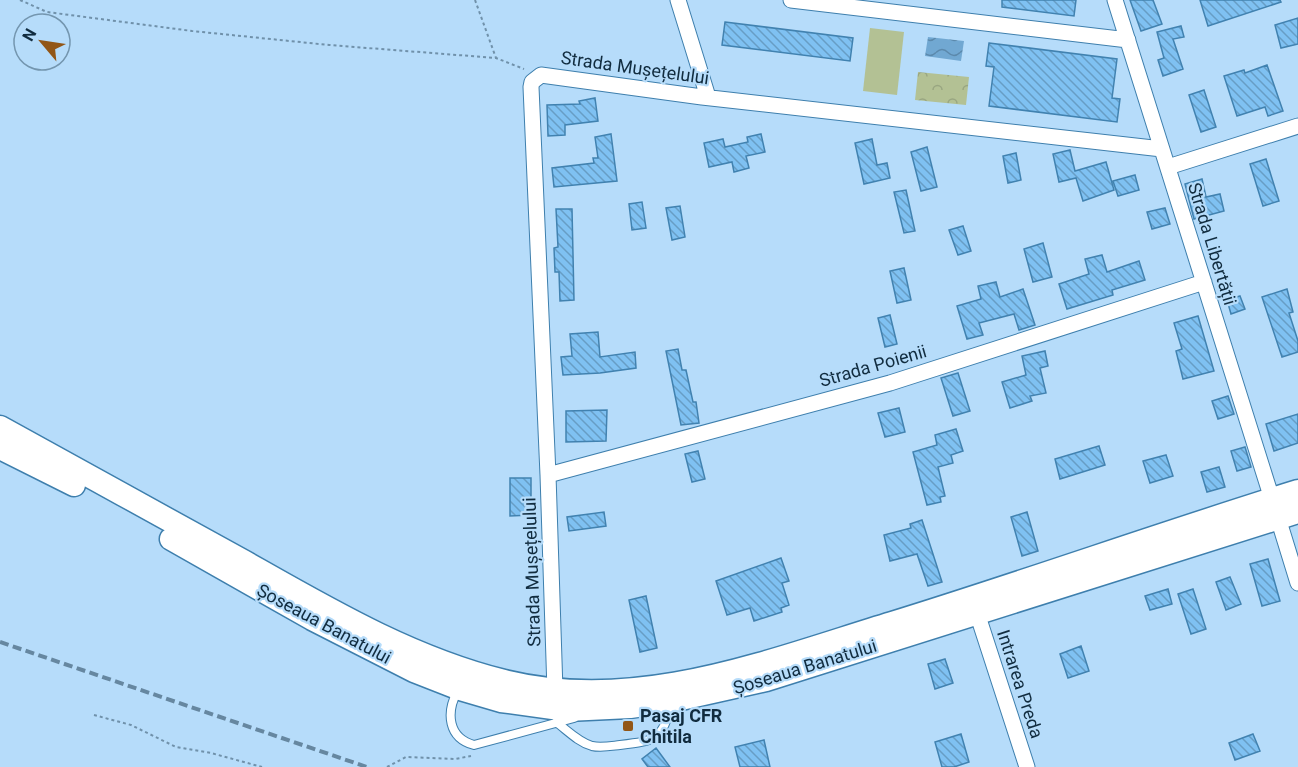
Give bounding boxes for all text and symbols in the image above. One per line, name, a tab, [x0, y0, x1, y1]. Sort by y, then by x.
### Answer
north arrow	[12, 12, 72, 72]
text: N	[18, 25, 40, 45]
street label: Strada Mușețelului	[559, 47, 711, 89]
street label: Strada Libertății	[1183, 180, 1241, 308]
street label: Strada Poienii	[817, 340, 929, 391]
street label: Strada Mușețelului	[518, 497, 546, 647]
street label: Șoseaua Banatului	[253, 579, 395, 669]
street label: Intrarea Preda	[993, 627, 1048, 741]
street label: Șoseaua Banatului	[731, 635, 879, 699]
place label: Pasaj CFR Chitila	[640, 705, 723, 747]
marker: Pasaj CFR Chitila	[621, 719, 635, 733]

